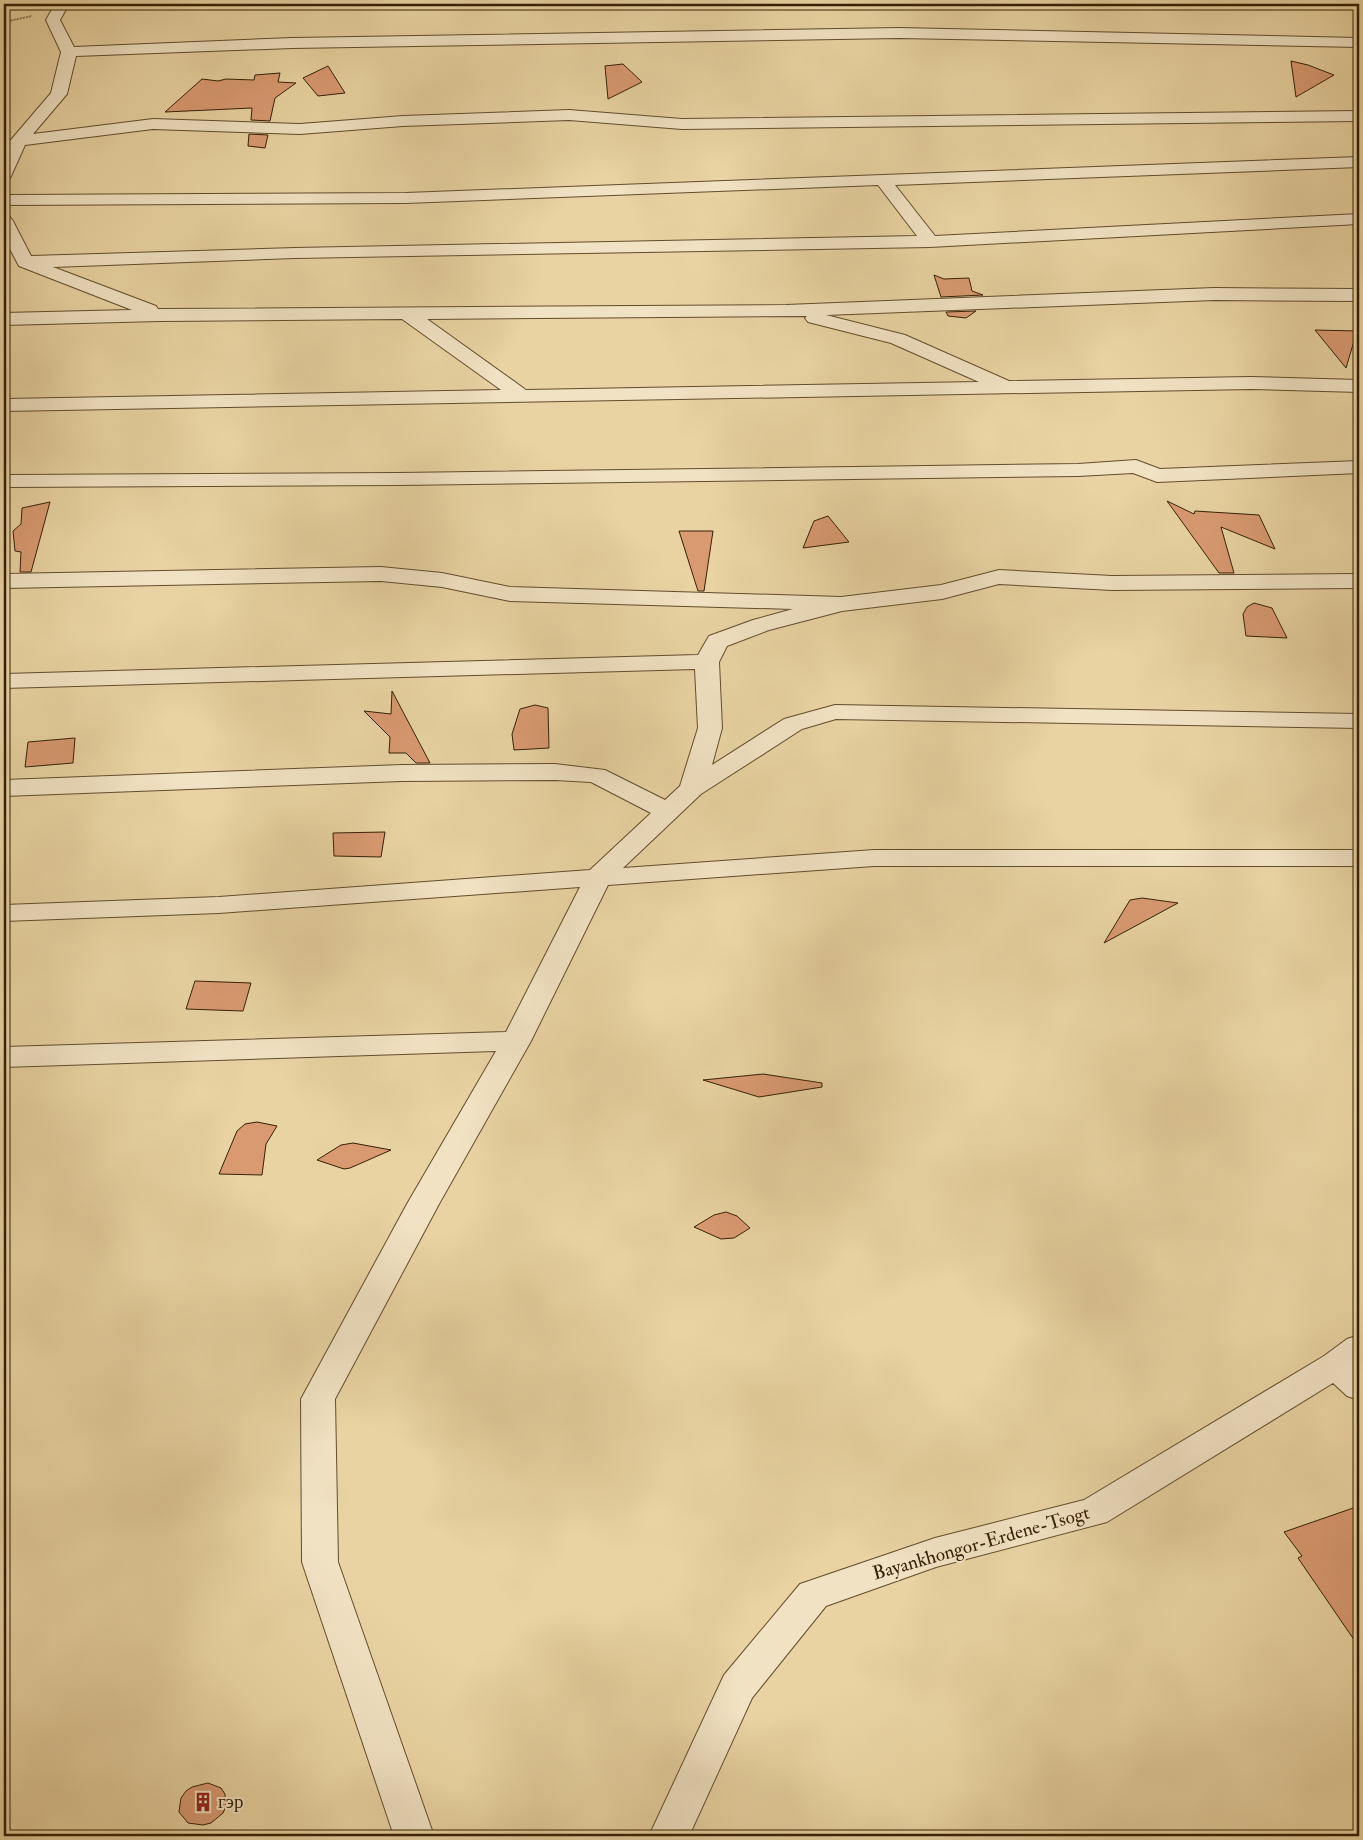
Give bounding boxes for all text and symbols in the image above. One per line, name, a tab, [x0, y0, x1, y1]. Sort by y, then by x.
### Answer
street label: Bayankhongor-Erdene-Tsogt	[870, 1501, 1092, 1585]
place label: гэр	[218, 1790, 243, 1814]
building icon: гэр	[192, 1791, 214, 1813]

